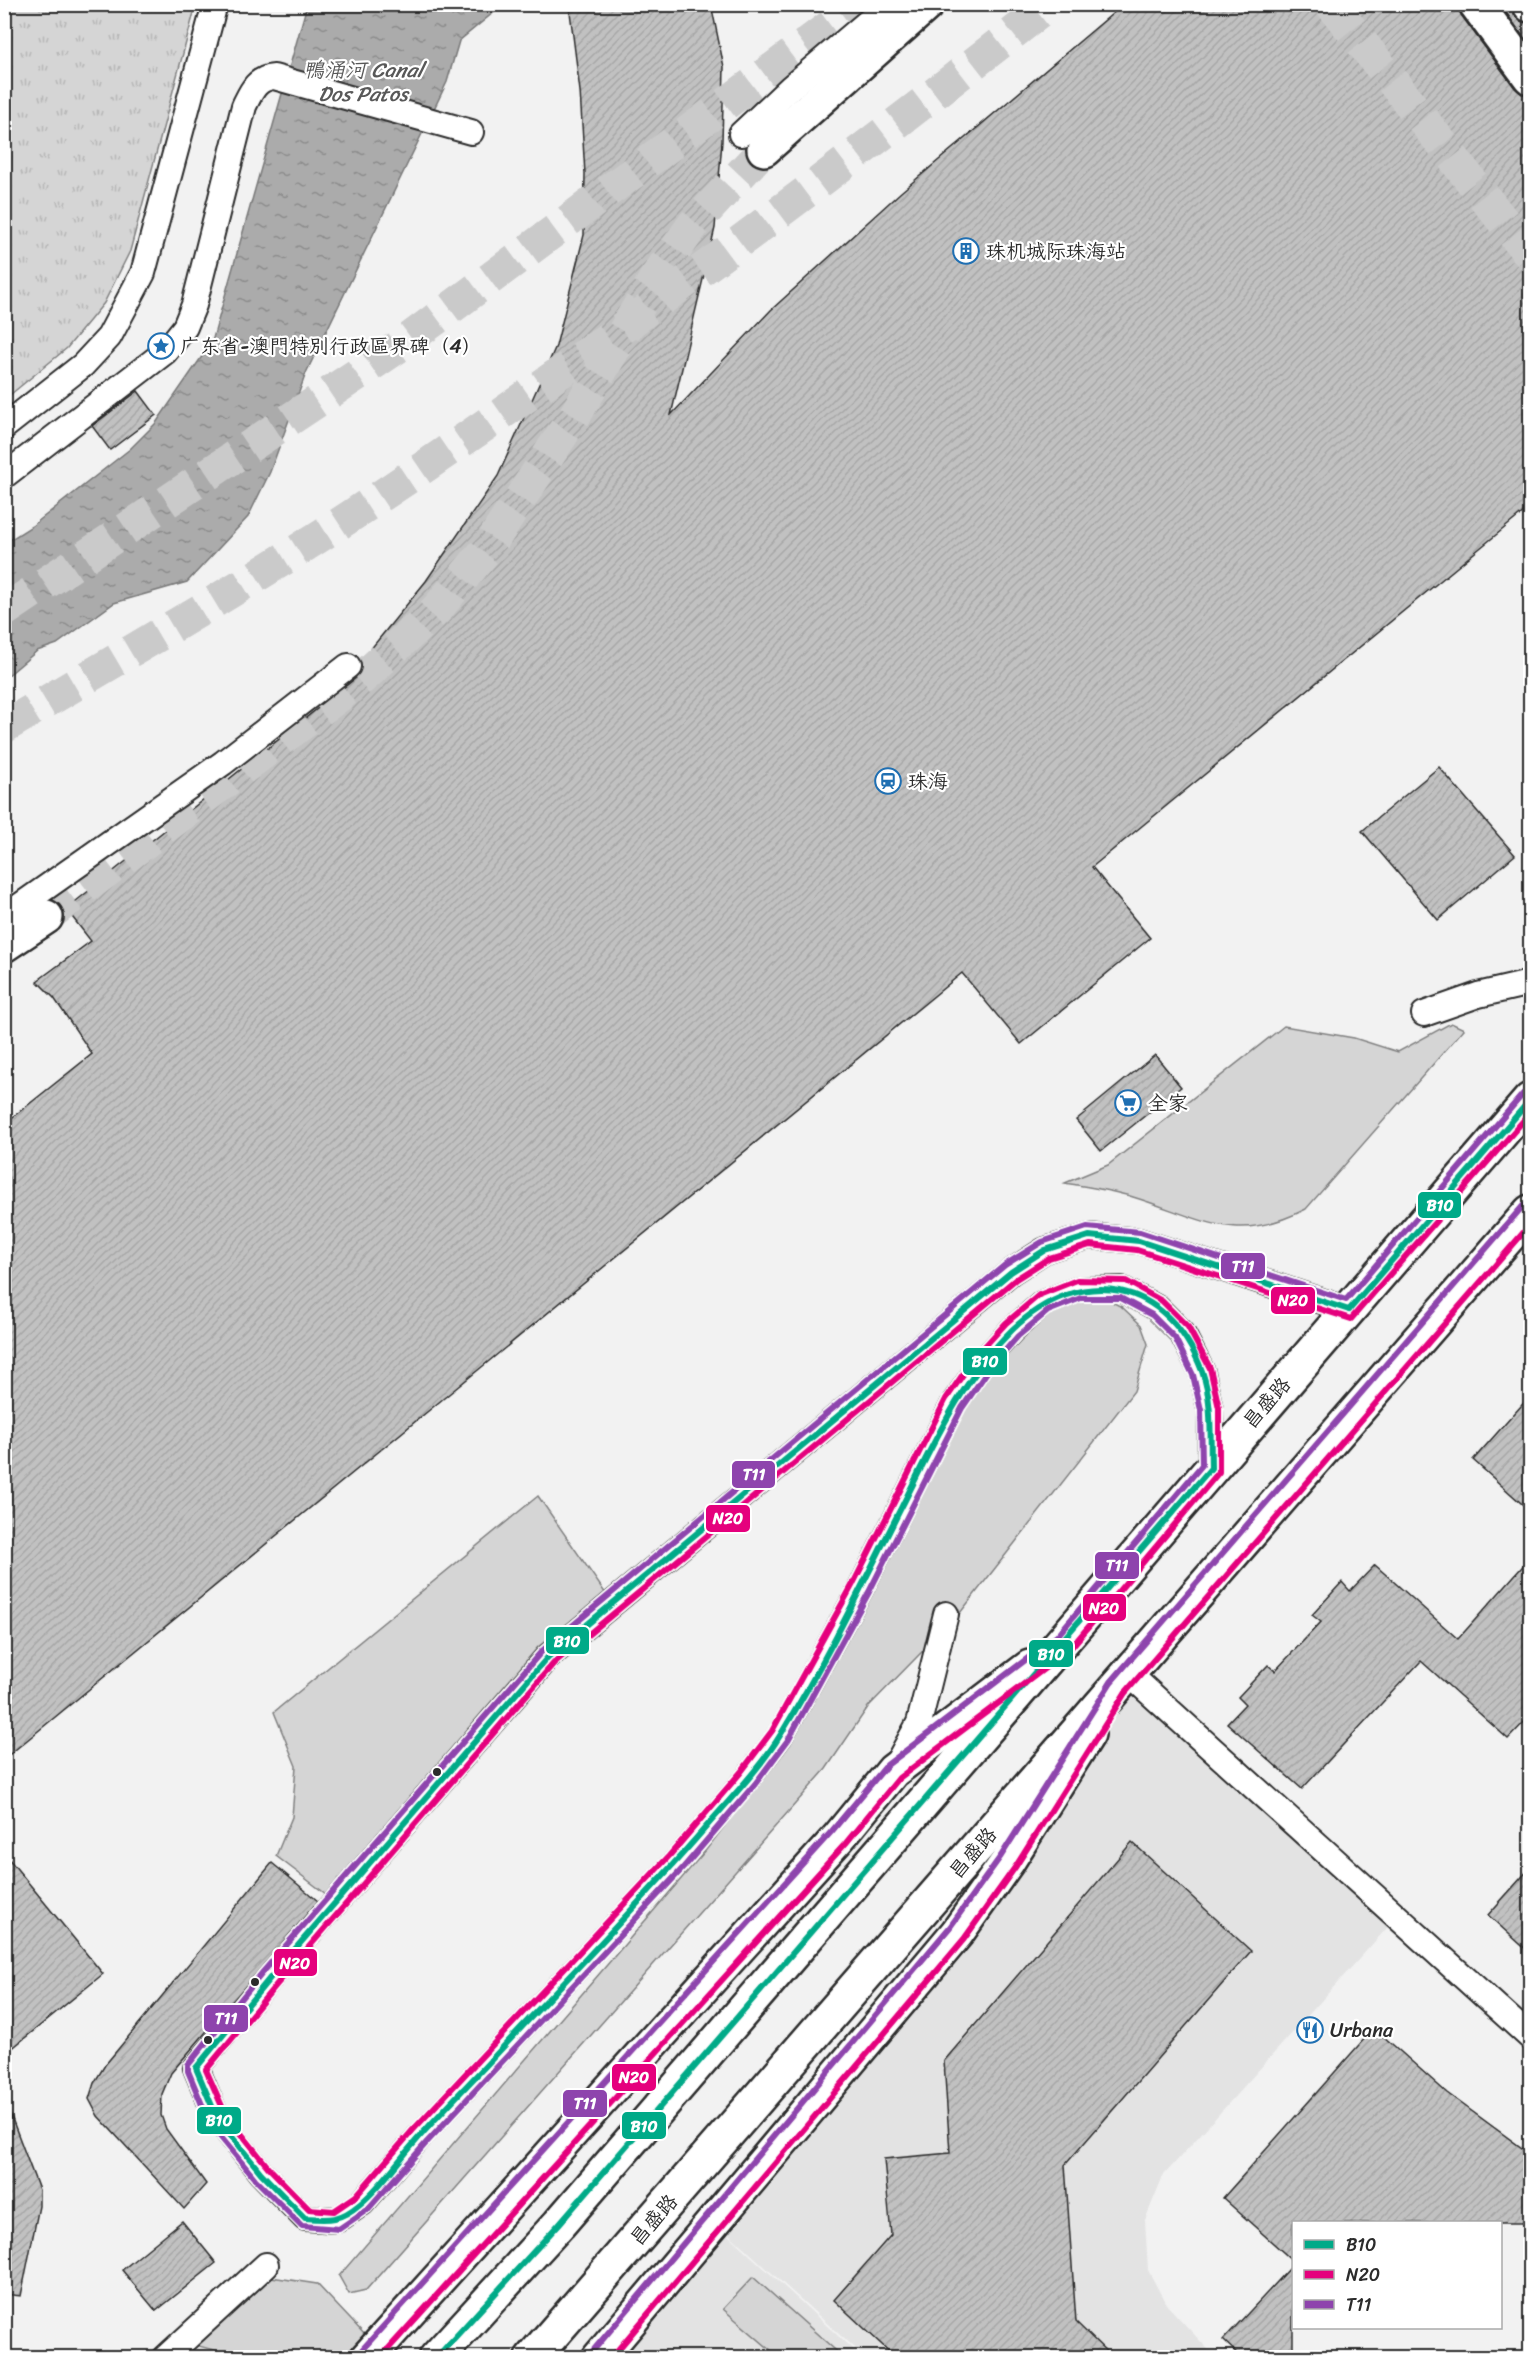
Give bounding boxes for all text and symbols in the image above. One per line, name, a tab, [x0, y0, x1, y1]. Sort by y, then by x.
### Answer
water label: 鴨涌河 Canal Dos Patos	[303, 51, 428, 113]
place label: 珠机城际珠海站	[986, 234, 1126, 269]
building icon: 珠机城际珠海站	[951, 236, 981, 266]
place label: 广东省-澳門特別行政區界碑（4）	[180, 329, 482, 364]
place icon: 广东省-澳門特別行政區界碑（4）	[146, 331, 176, 361]
place label: 珠海	[908, 764, 948, 799]
station icon: 珠海	[873, 766, 903, 796]
place label: 全家	[1148, 1086, 1188, 1121]
supermarket icon: 全家	[1113, 1088, 1143, 1118]
line badge: B10	[1417, 1191, 1462, 1219]
text: B10	[1426, 1191, 1454, 1220]
line badge: T11	[1220, 1252, 1266, 1280]
text: T11	[1232, 1252, 1254, 1281]
line badge: N20	[1270, 1286, 1316, 1315]
text: N20	[1277, 1286, 1308, 1315]
line badge: B10	[962, 1347, 1008, 1376]
text: B10	[971, 1347, 999, 1376]
street label: 昌盛路	[1234, 1368, 1301, 1437]
line badge: T11	[731, 1460, 776, 1489]
text: T11	[743, 1460, 765, 1489]
line badge: N20	[705, 1504, 751, 1533]
text: N20	[712, 1504, 743, 1533]
line badge: T11	[1094, 1551, 1140, 1580]
text: T11	[1106, 1551, 1128, 1580]
line badge: N20	[1082, 1593, 1127, 1622]
text: N20	[1088, 1594, 1119, 1623]
line badge: B10	[545, 1626, 590, 1655]
text: B10	[553, 1627, 581, 1656]
line badge: B10	[1028, 1639, 1074, 1668]
text: B10	[1037, 1640, 1065, 1669]
unlabelled marker	[431, 1766, 443, 1778]
street label: 昌盛路	[940, 1818, 1007, 1887]
line badge: N20	[273, 1948, 318, 1977]
text: N20	[279, 1949, 310, 1978]
unlabelled marker	[249, 1976, 261, 1988]
line badge: T11	[203, 2004, 249, 2033]
text: T11	[215, 2004, 237, 2033]
place label: Urbana	[1330, 2013, 1394, 2048]
restaurant icon: Urbana	[1295, 2015, 1325, 2045]
unlabelled marker	[202, 2034, 214, 2046]
line badge: N20	[611, 2063, 657, 2092]
text: N20	[618, 2063, 649, 2092]
line badge: T11	[562, 2089, 608, 2118]
text: T11	[574, 2089, 596, 2118]
line badge: B10	[196, 2106, 242, 2135]
text: B10	[205, 2106, 233, 2135]
line badge: B10	[621, 2111, 667, 2140]
text: B10	[630, 2112, 658, 2141]
street label: 昌盛路	[621, 2185, 688, 2254]
legend	[1292, 2221, 1502, 2329]
text: B10	[1346, 2229, 1376, 2261]
text: N20	[1346, 2259, 1380, 2291]
text: T11	[1346, 2289, 1372, 2321]

